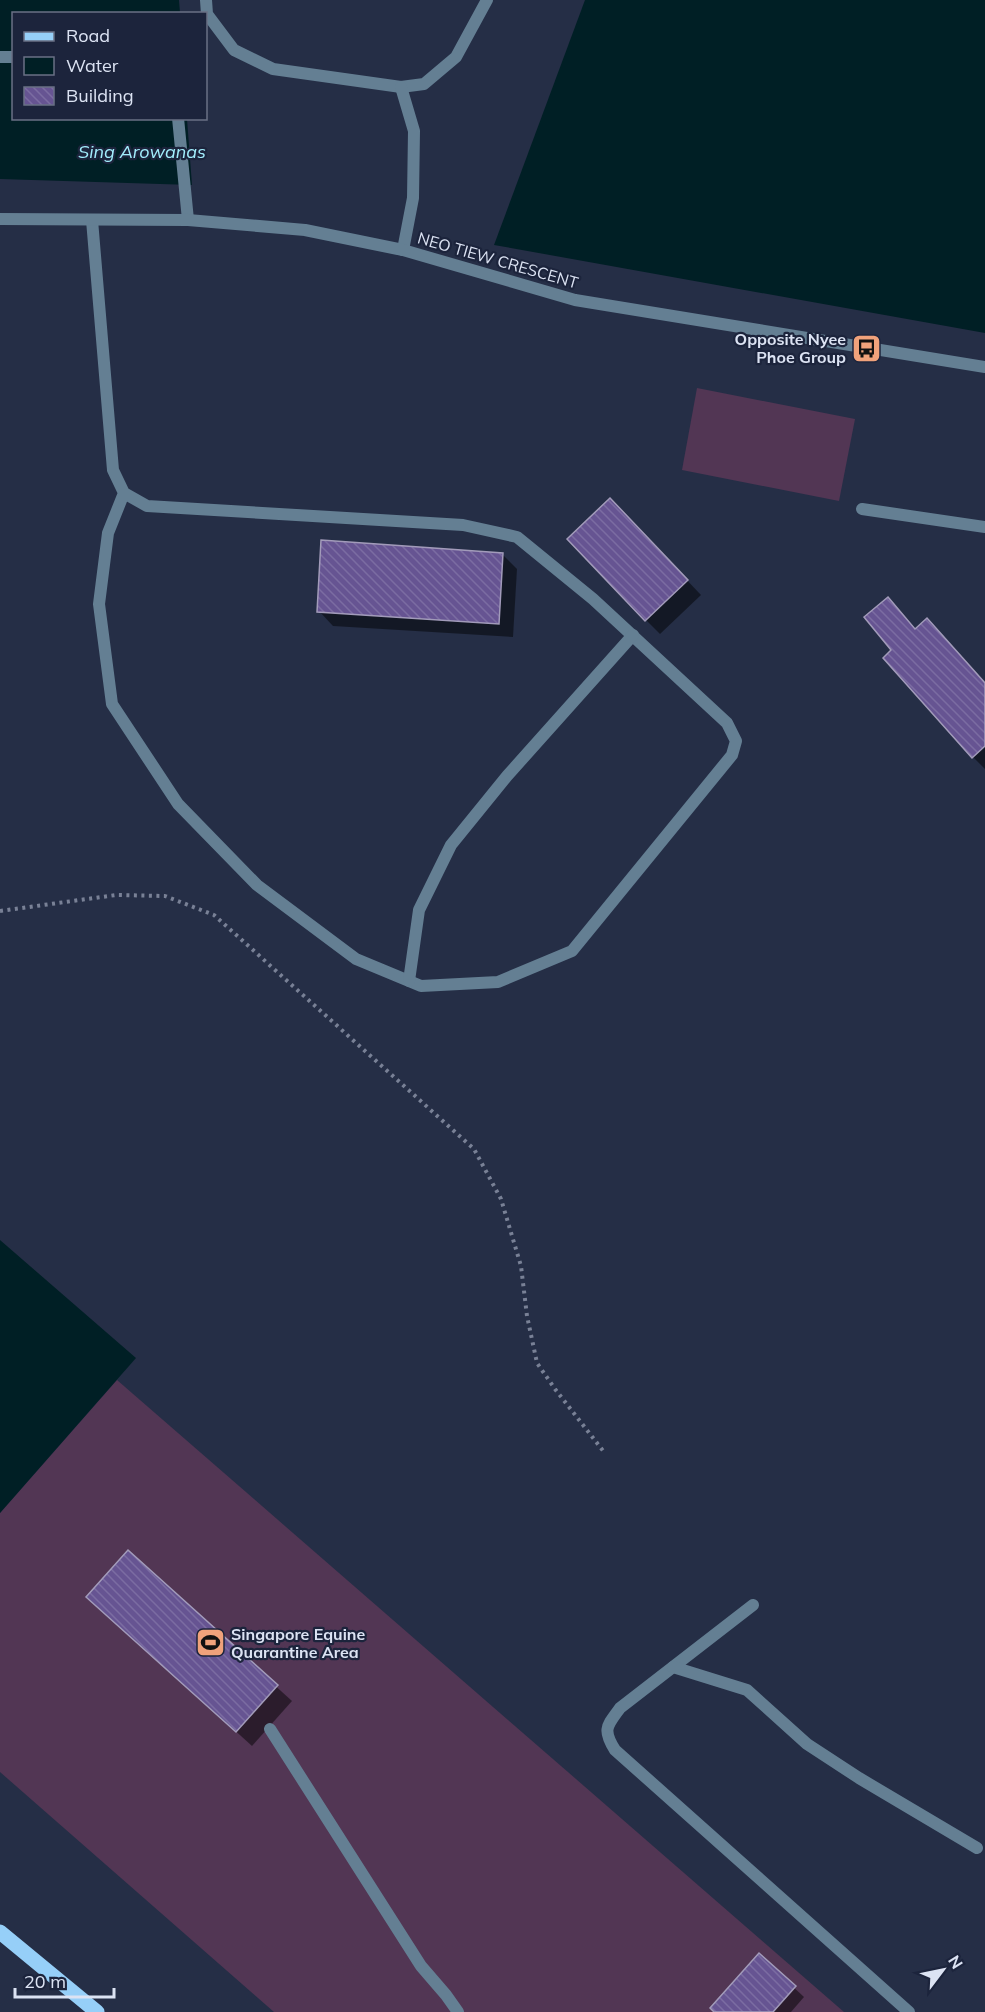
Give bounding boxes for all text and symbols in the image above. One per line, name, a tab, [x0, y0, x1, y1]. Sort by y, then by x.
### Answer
legend	[12, 12, 207, 120]
text: Road	[66, 24, 110, 47]
text: Water	[66, 54, 119, 77]
text: Building	[66, 84, 134, 107]
water label: Sing Arowanas	[78, 140, 206, 163]
street label: NEO TIEW CRESCENT	[415, 227, 581, 293]
place label: Opposite Nyee Phoe Group	[735, 329, 846, 367]
bus stop icon: Opposite Nyee Phoe Group	[851, 332, 883, 364]
place label: Singapore Equine Quarantine Area	[231, 1624, 365, 1662]
sports icon: Singapore Equine Quarantine Area	[194, 1627, 226, 1659]
north arrow	[913, 1940, 973, 2000]
text: N	[944, 1952, 967, 1972]
scale bar	[15, 1961, 114, 1999]
text: 20 m	[24, 1970, 66, 1993]

